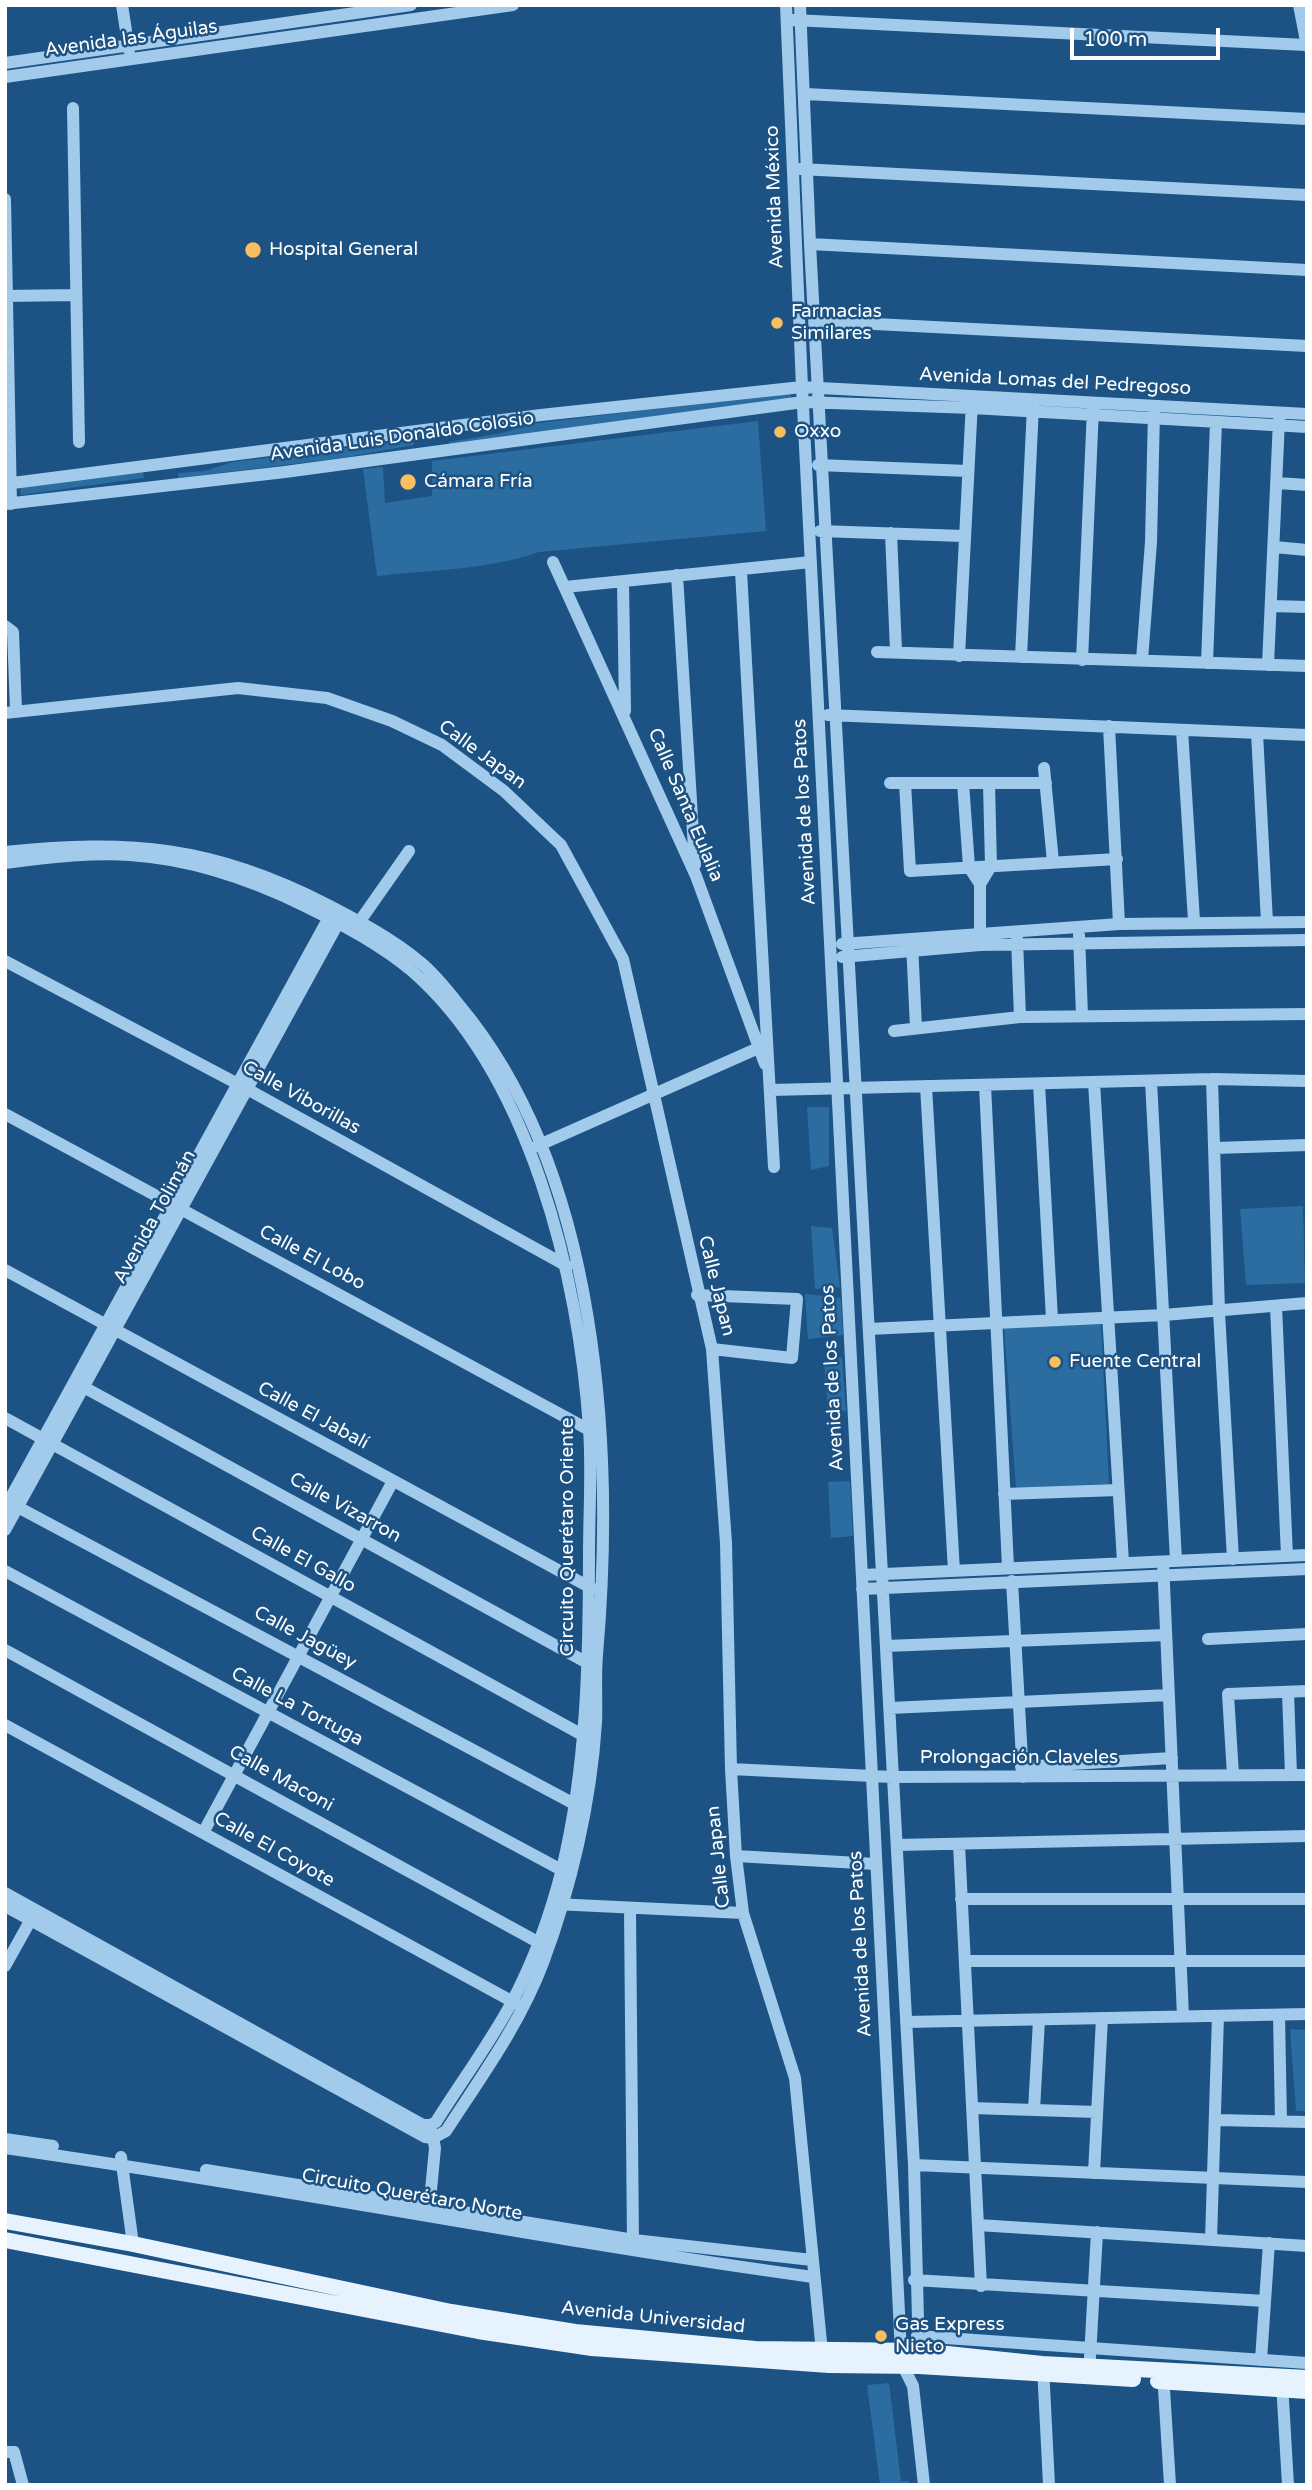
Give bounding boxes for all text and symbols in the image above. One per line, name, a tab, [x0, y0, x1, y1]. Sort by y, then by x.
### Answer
scale bar	[1074, 14, 1224, 58]
street label: Avenida las Águilas	[43, 16, 219, 62]
text: 100 m	[1083, 27, 1147, 52]
street label: Avenida México	[761, 125, 789, 269]
place label: Hospital General	[269, 239, 418, 261]
marker: Hospital General	[243, 240, 263, 260]
place label: Farmacias Similares	[791, 301, 882, 345]
marker: Farmacias Similares	[769, 315, 785, 331]
street label: Avenida Lomas del Pedregoso	[918, 363, 1192, 401]
street label: Avenida Luis Donaldo Colosio	[268, 407, 536, 467]
place label: Oxxo	[794, 421, 841, 443]
marker: Oxxo	[772, 424, 788, 440]
place label: Cámara Fría	[424, 471, 533, 493]
marker: Cámara Fría	[398, 472, 418, 492]
street label: Calle Japan	[434, 716, 530, 794]
street label: Avenida de los Patos	[789, 718, 821, 906]
street label: Calle Santa Eulalia	[642, 725, 728, 885]
street label: Calle Viborillas	[238, 1056, 364, 1140]
street label: Avenida Tolimán	[109, 1146, 201, 1288]
street label: Calle El Lobo	[255, 1221, 369, 1295]
street label: Calle Japan	[693, 1233, 739, 1339]
street label: Avenida de los Patos	[817, 1284, 849, 1472]
place label: Fuente Central	[1069, 1351, 1201, 1373]
marker: Fuente Central	[1047, 1354, 1063, 1370]
street label: Calle El Jabalí	[254, 1377, 372, 1455]
street label: Circuito Querétaro Oriente	[557, 1418, 579, 1656]
street label: Calle Vizarron	[285, 1468, 405, 1548]
street label: Calle El Gallo	[246, 1522, 360, 1598]
street label: Calle Jagüey	[250, 1601, 360, 1675]
street label: Calle La Tortuga	[227, 1663, 367, 1751]
street label: Calle Maconi	[225, 1741, 337, 1817]
street label: Prolongación Claveles	[920, 1747, 1118, 1769]
street label: Calle Japan	[702, 1805, 736, 1909]
street label: Calle El Coyote	[210, 1807, 338, 1893]
street label: Avenida de los Patos	[845, 1850, 877, 2038]
street label: Circuito Querétaro Norte	[300, 2164, 524, 2226]
street label: Avenida Universidad	[560, 2297, 746, 2339]
place label: Gas Express Nieto	[895, 2314, 1004, 2358]
marker: Gas Express Nieto	[873, 2328, 889, 2344]

